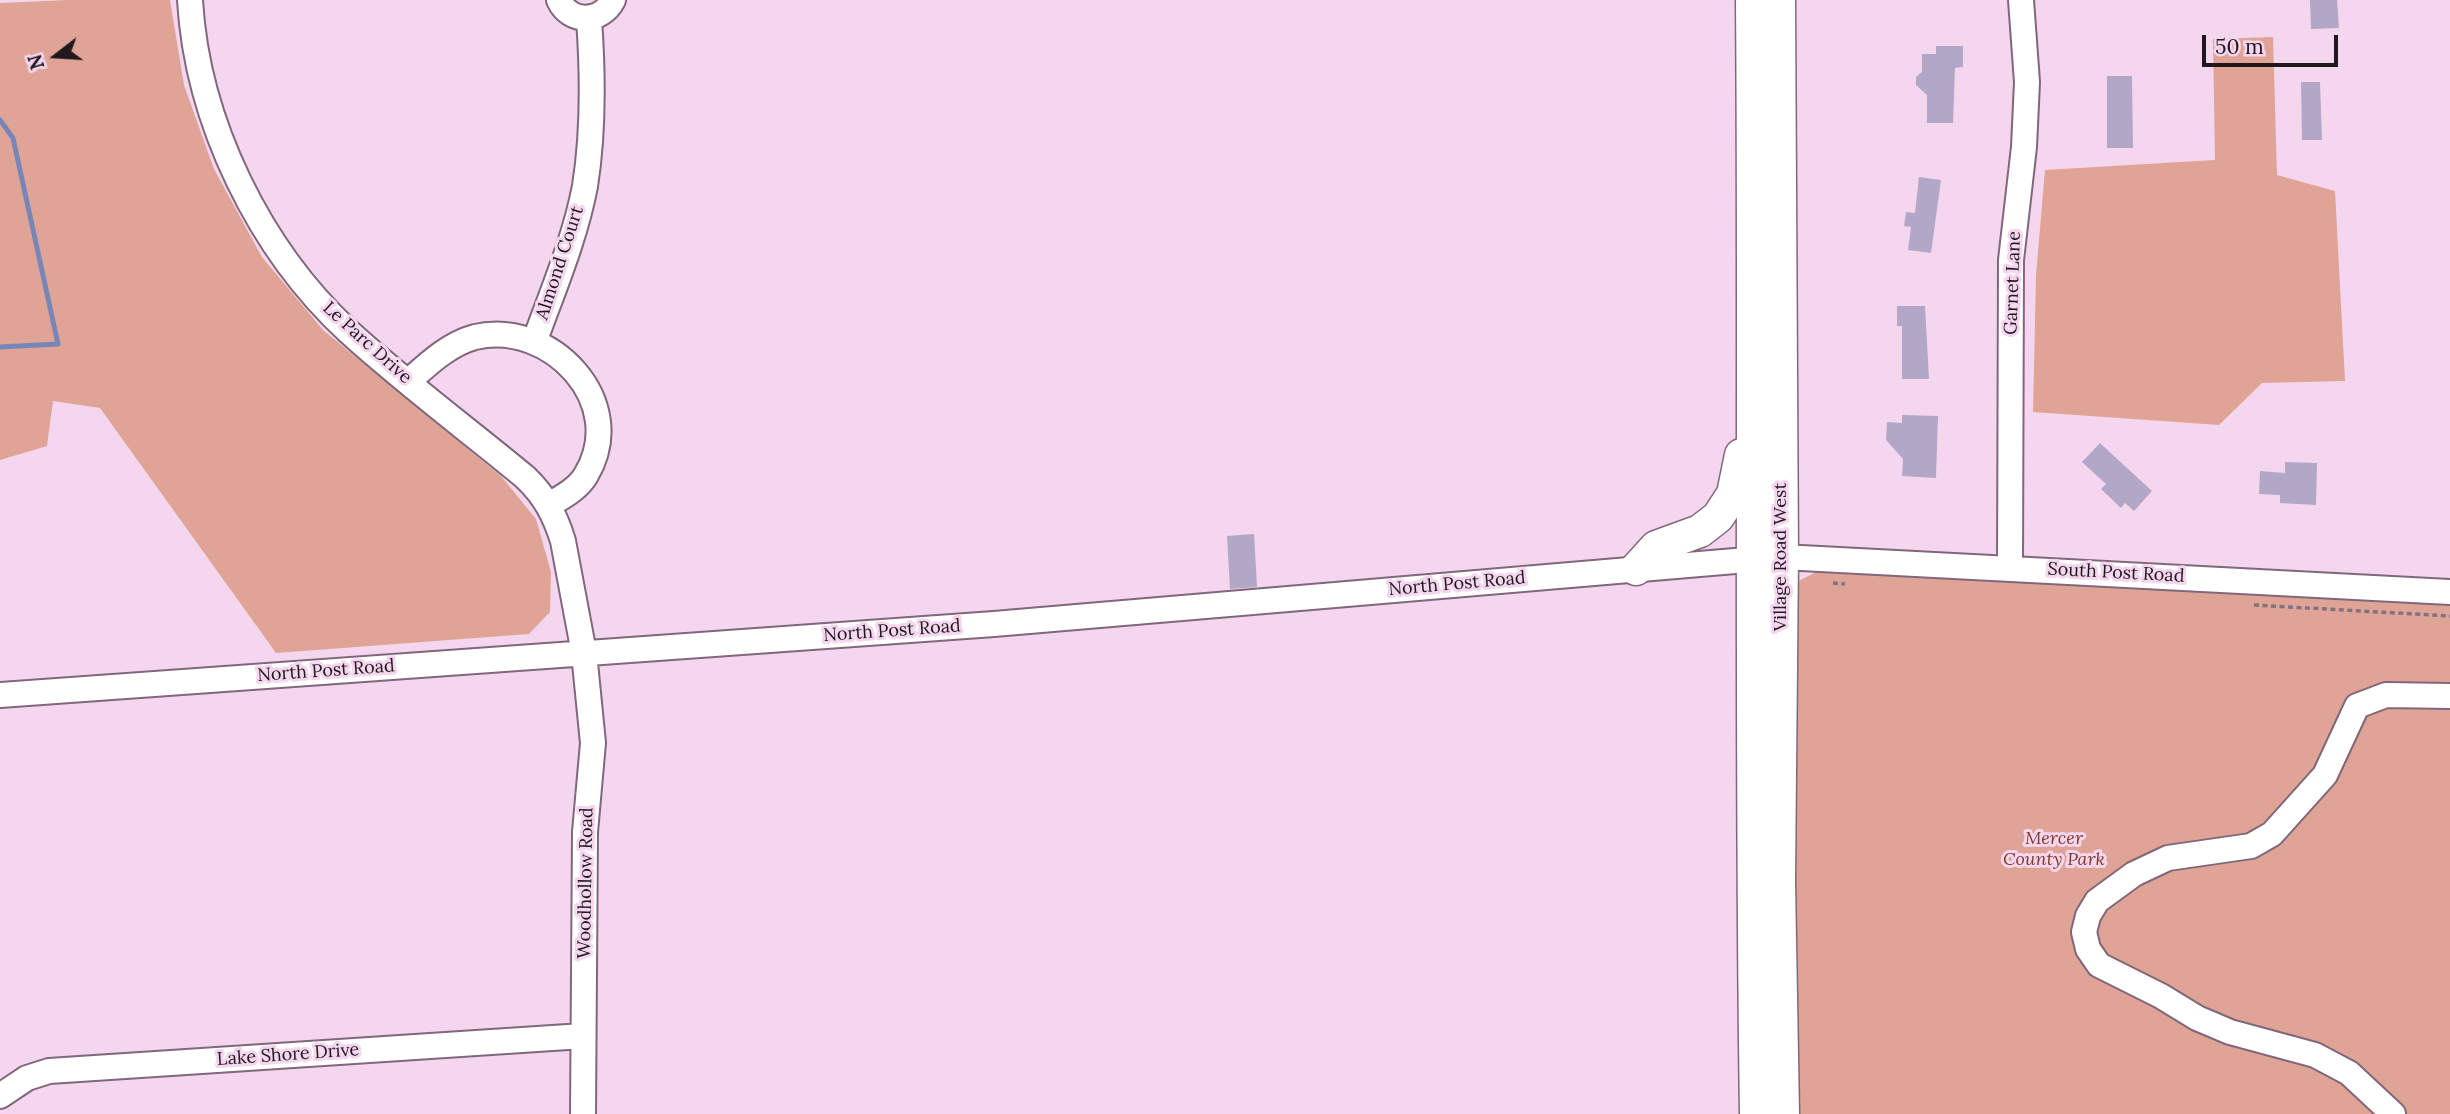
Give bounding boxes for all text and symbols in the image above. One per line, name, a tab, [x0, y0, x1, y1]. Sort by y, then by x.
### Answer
north arrow	[21, 21, 91, 91]
scale bar	[2205, 21, 2342, 65]
text: 50 m	[2215, 33, 2264, 60]
text: N	[22, 52, 50, 73]
street label: Almond Court	[532, 204, 588, 322]
street label: Garnet Lane	[2000, 231, 2026, 335]
street label: Le Parc Drive	[318, 298, 416, 388]
street label: Village Road West	[1770, 483, 1792, 631]
street label: South Post Road	[2047, 559, 2185, 587]
street label: North Post Road	[1388, 567, 1526, 601]
street label: North Post Road	[823, 615, 961, 647]
street label: North Post Road	[257, 655, 395, 687]
street label: Woodhollow Road	[574, 807, 598, 959]
park label: Mercer County Park	[2003, 828, 2105, 870]
street label: Lake Shore Drive	[216, 1039, 360, 1071]

